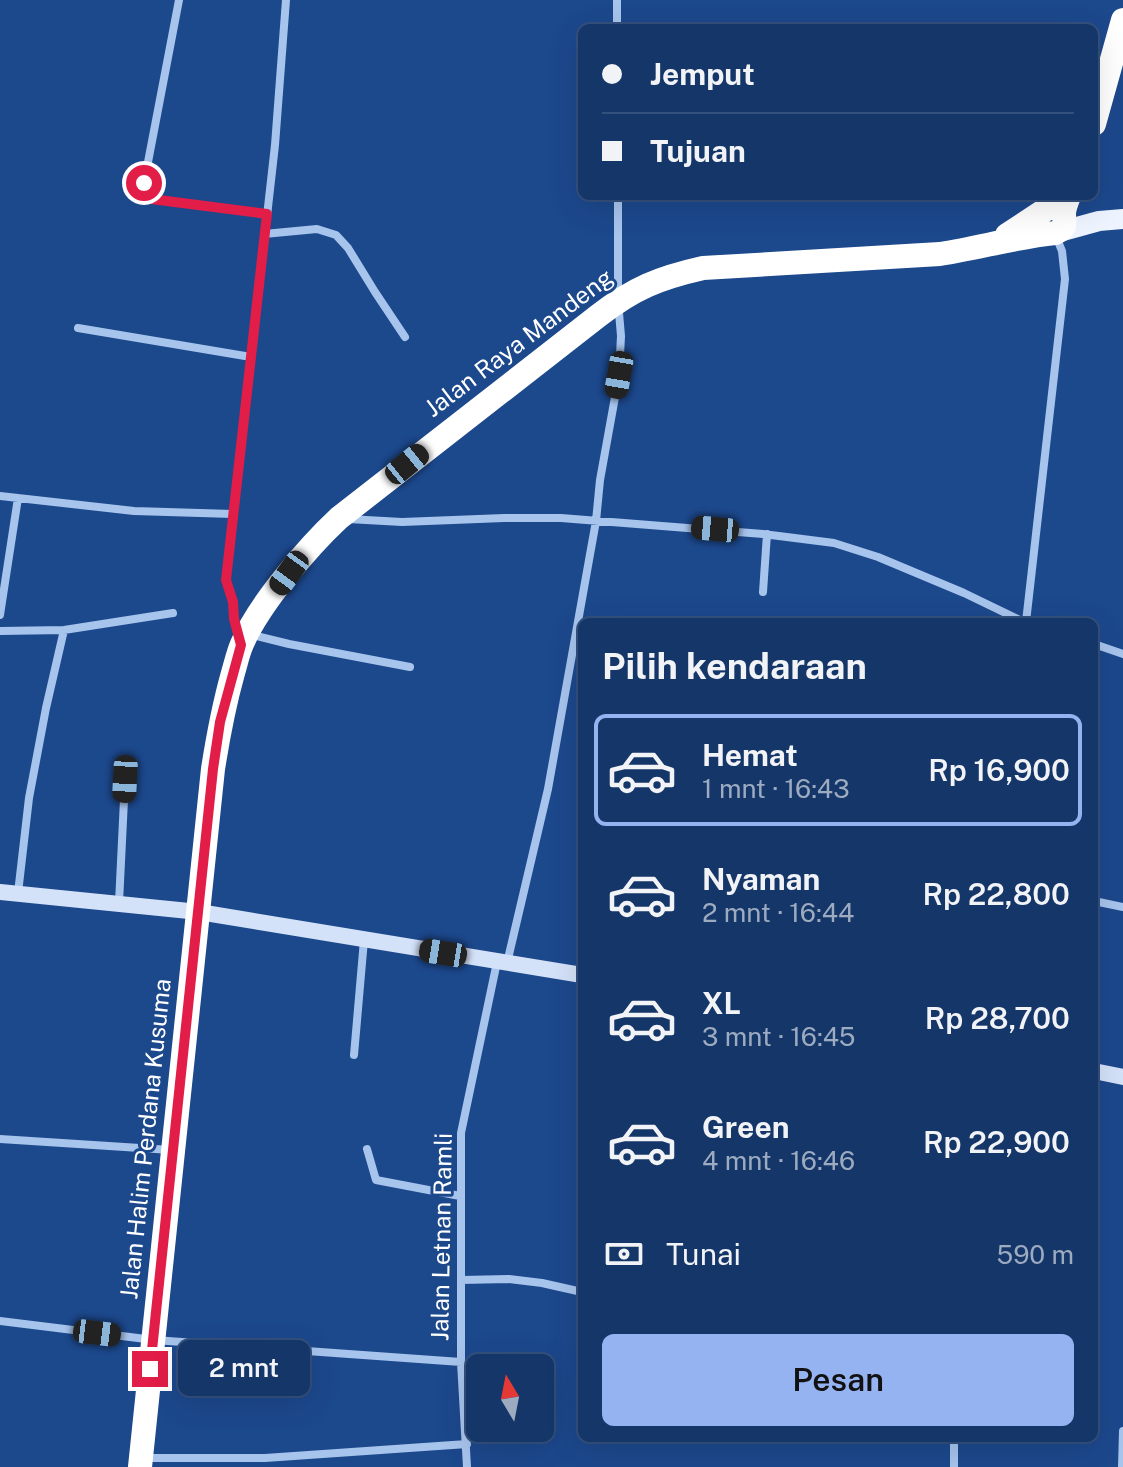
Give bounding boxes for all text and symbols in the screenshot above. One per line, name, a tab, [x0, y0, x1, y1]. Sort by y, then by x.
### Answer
text: Jemput	[650, 56, 755, 92]
text: Tujuan	[650, 133, 746, 169]
route start	[126, 165, 162, 201]
street label: Jalan Raya Mandeng	[419, 262, 618, 422]
car	[603, 349, 635, 401]
car	[381, 440, 433, 488]
car	[690, 515, 740, 543]
car	[265, 547, 313, 599]
text: Pilih kendaraan	[602, 645, 867, 687]
icon: car	[606, 734, 678, 806]
text: Hemat	[702, 737, 798, 773]
text: Rp 16,900	[928, 752, 1070, 788]
car	[112, 754, 138, 804]
text: 1 mnt · 16:43	[702, 773, 850, 804]
icon: car	[606, 858, 678, 930]
text: Nyaman	[702, 861, 820, 897]
text: Rp 22,800	[922, 876, 1070, 912]
text: 2 mnt · 16:44	[702, 897, 854, 928]
car	[417, 937, 469, 969]
street label: Jalan Halim Perdana Kusuma	[114, 977, 176, 1301]
icon: car	[606, 982, 678, 1054]
text: XL	[702, 985, 741, 1021]
text: Rp 28,700	[925, 1000, 1070, 1036]
text: 3 mnt · 16:45	[702, 1021, 855, 1052]
icon: car	[606, 1106, 678, 1178]
text: Green	[702, 1109, 789, 1145]
text: Rp 22,900	[923, 1124, 1070, 1160]
street label: Jalan Letnan Ramli	[425, 1133, 457, 1341]
text: 4 mnt · 16:46	[702, 1145, 855, 1176]
icon: cash	[602, 1232, 646, 1276]
text: Tunai	[666, 1236, 741, 1272]
text: 590 m	[997, 1239, 1074, 1270]
car	[72, 1318, 122, 1348]
button: Pesan	[602, 1334, 1074, 1426]
callout: 2 mnt	[178, 1341, 310, 1397]
route end	[132, 1351, 168, 1387]
text: 2 mnt	[209, 1352, 279, 1383]
north arrow	[466, 1354, 554, 1442]
map controls	[466, 1354, 554, 1442]

